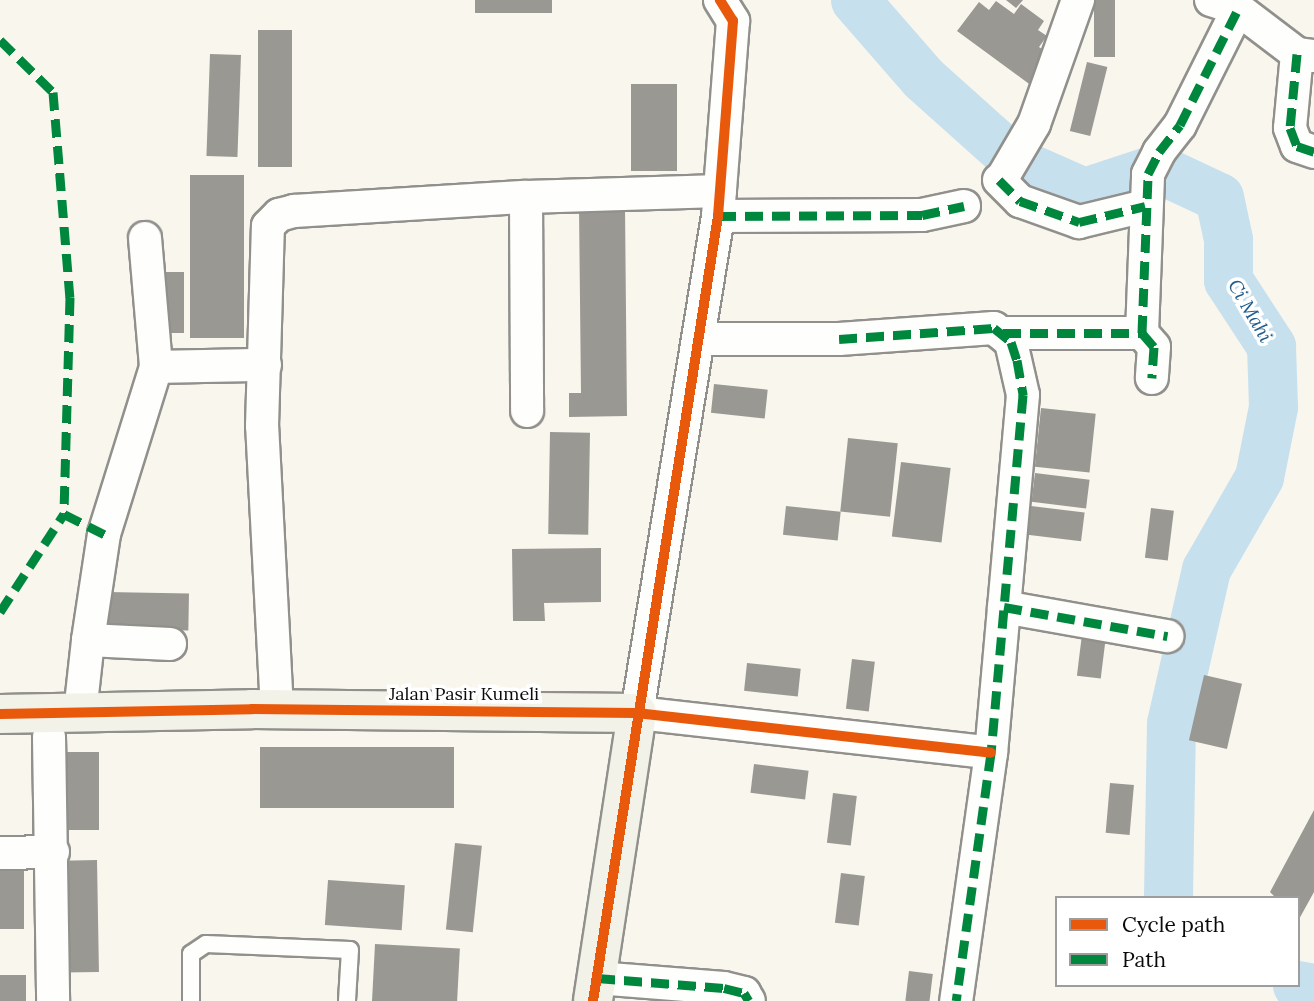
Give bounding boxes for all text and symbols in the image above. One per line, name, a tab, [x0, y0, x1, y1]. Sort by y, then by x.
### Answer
water label: Ci Mahi	[1223, 275, 1277, 347]
street label: Jalan Pasir Kumeli	[389, 683, 539, 705]
legend	[1055, 896, 1300, 987]
text: Cycle path	[1122, 911, 1225, 938]
text: Path	[1122, 946, 1166, 973]

